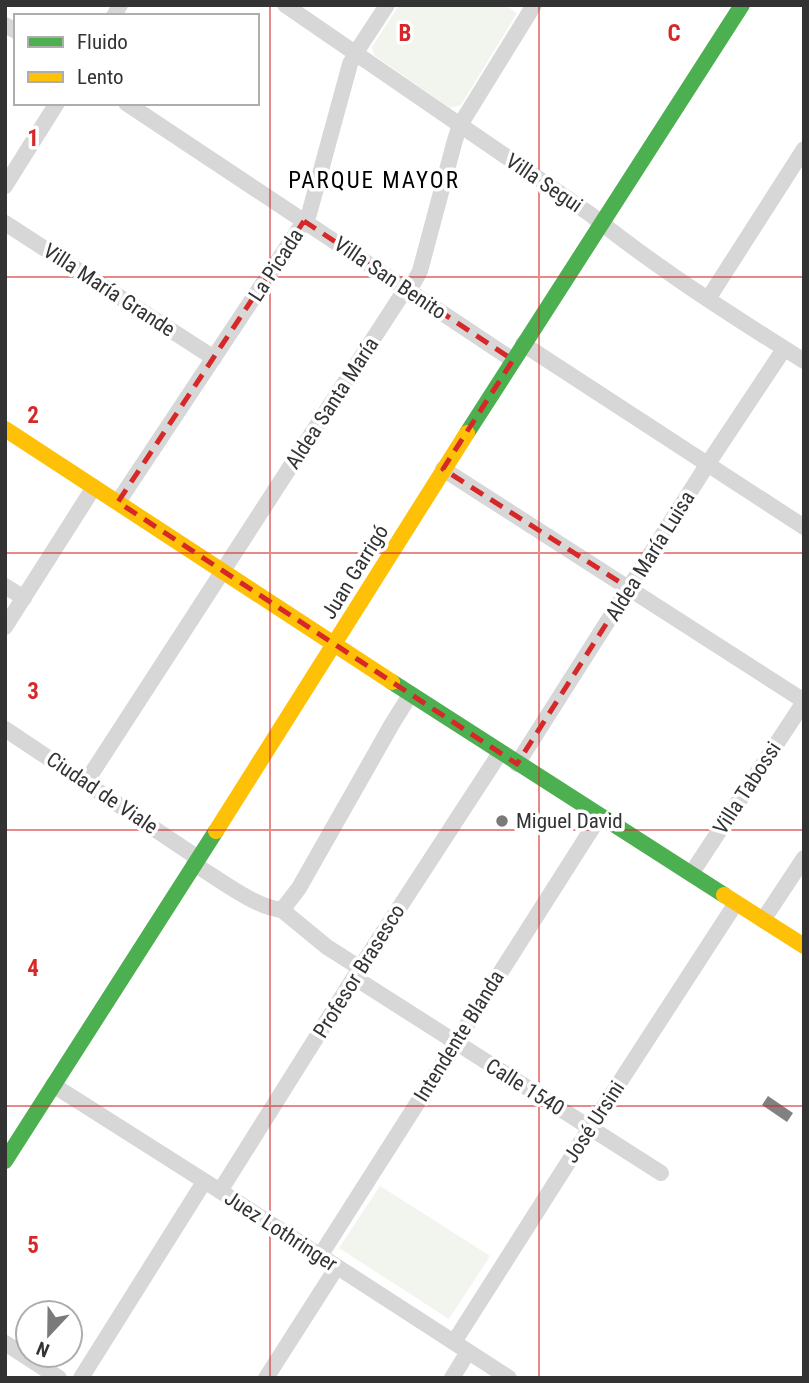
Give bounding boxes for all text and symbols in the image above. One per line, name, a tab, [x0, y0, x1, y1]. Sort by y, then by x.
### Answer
legend	[14, 14, 259, 105]
text: B	[399, 20, 411, 47]
text: C	[667, 20, 681, 47]
text: Fluido	[77, 30, 128, 54]
text: Lento	[77, 65, 124, 89]
text: 1	[27, 125, 39, 152]
street label: Villa Segui	[501, 149, 587, 217]
district label: PARQUE MAYOR	[288, 167, 460, 194]
street label: La Picada	[244, 224, 308, 306]
street label: Villa San Benito	[329, 232, 451, 324]
street label: Villa María Grande	[39, 239, 179, 342]
street label: Aldea Santa María	[281, 333, 383, 473]
text: 2	[27, 402, 39, 429]
street label: Aldea María Luisa	[601, 487, 699, 625]
street label: Juan Garrigó	[317, 521, 393, 623]
text: 3	[27, 678, 39, 705]
street label: Villa Tabossi	[708, 737, 786, 839]
street label: Ciudad de Viale	[42, 747, 162, 839]
place label: Miguel David	[516, 809, 623, 833]
marker: Miguel David	[494, 813, 510, 829]
street label: Profesor Brasesco	[308, 900, 410, 1042]
text: 4	[27, 955, 39, 982]
street label: Intendente Blanda	[409, 966, 509, 1106]
street label: Calle 1540	[481, 1054, 569, 1120]
street label: José Ursini	[559, 1077, 629, 1167]
street label: Juez Lothringer	[220, 1186, 342, 1276]
text: 5	[27, 1232, 39, 1259]
north arrow	[14, 1299, 84, 1369]
text: N	[33, 1336, 53, 1362]

